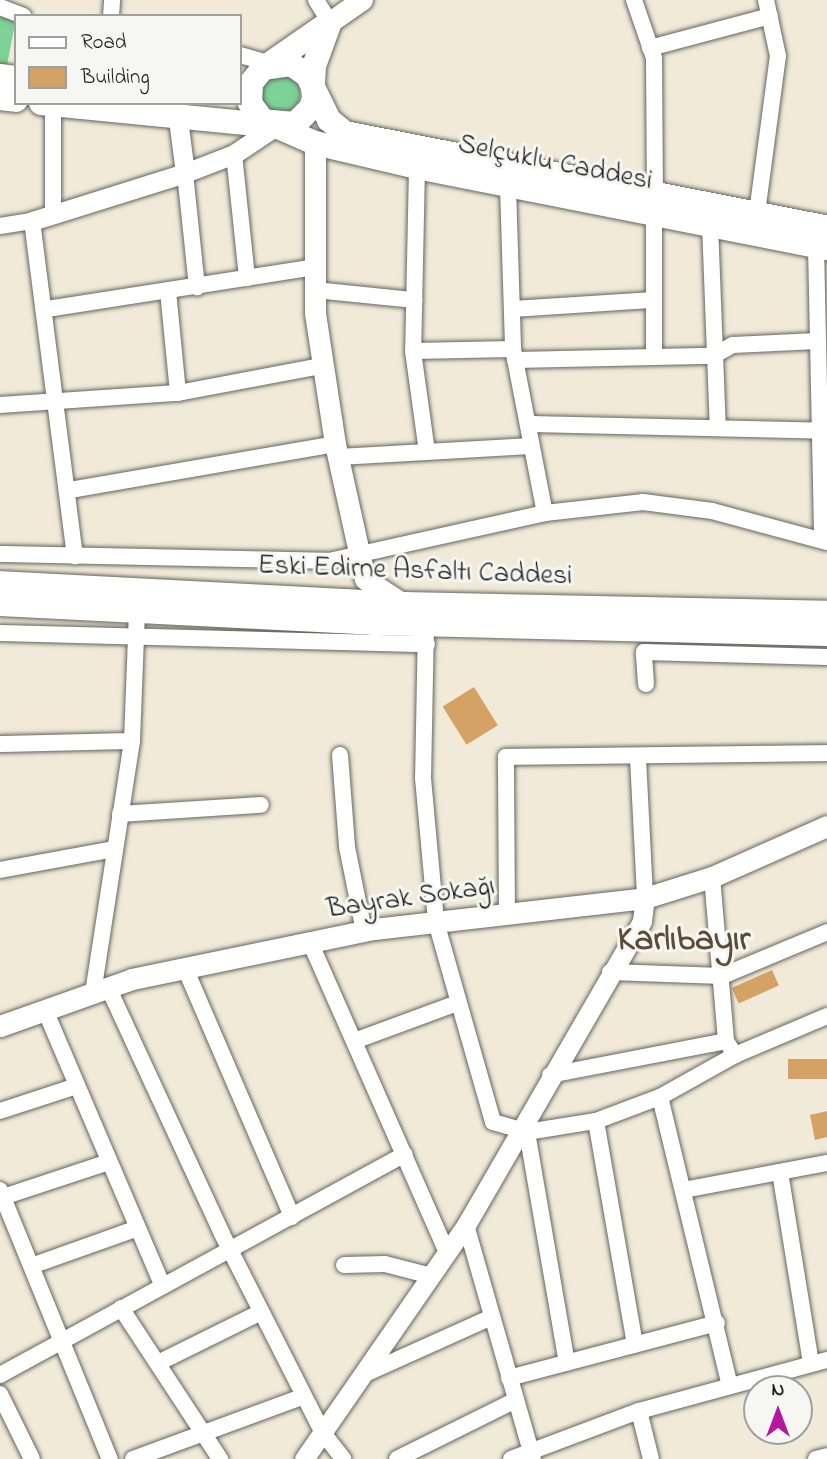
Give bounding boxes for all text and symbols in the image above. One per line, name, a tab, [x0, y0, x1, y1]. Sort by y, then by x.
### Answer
legend	[14, 14, 242, 105]
text: Road	[81, 28, 127, 58]
text: Building	[81, 63, 150, 93]
street label: Selçuklu Caddesi	[455, 129, 655, 199]
street label: Eski Edirne Asfaltı Caddesi	[257, 550, 573, 594]
street label: Bayrak Sokağı	[325, 871, 497, 927]
district label: Karlıbayır	[618, 920, 750, 962]
north arrow	[743, 1375, 813, 1445]
text: N	[772, 1377, 784, 1404]

